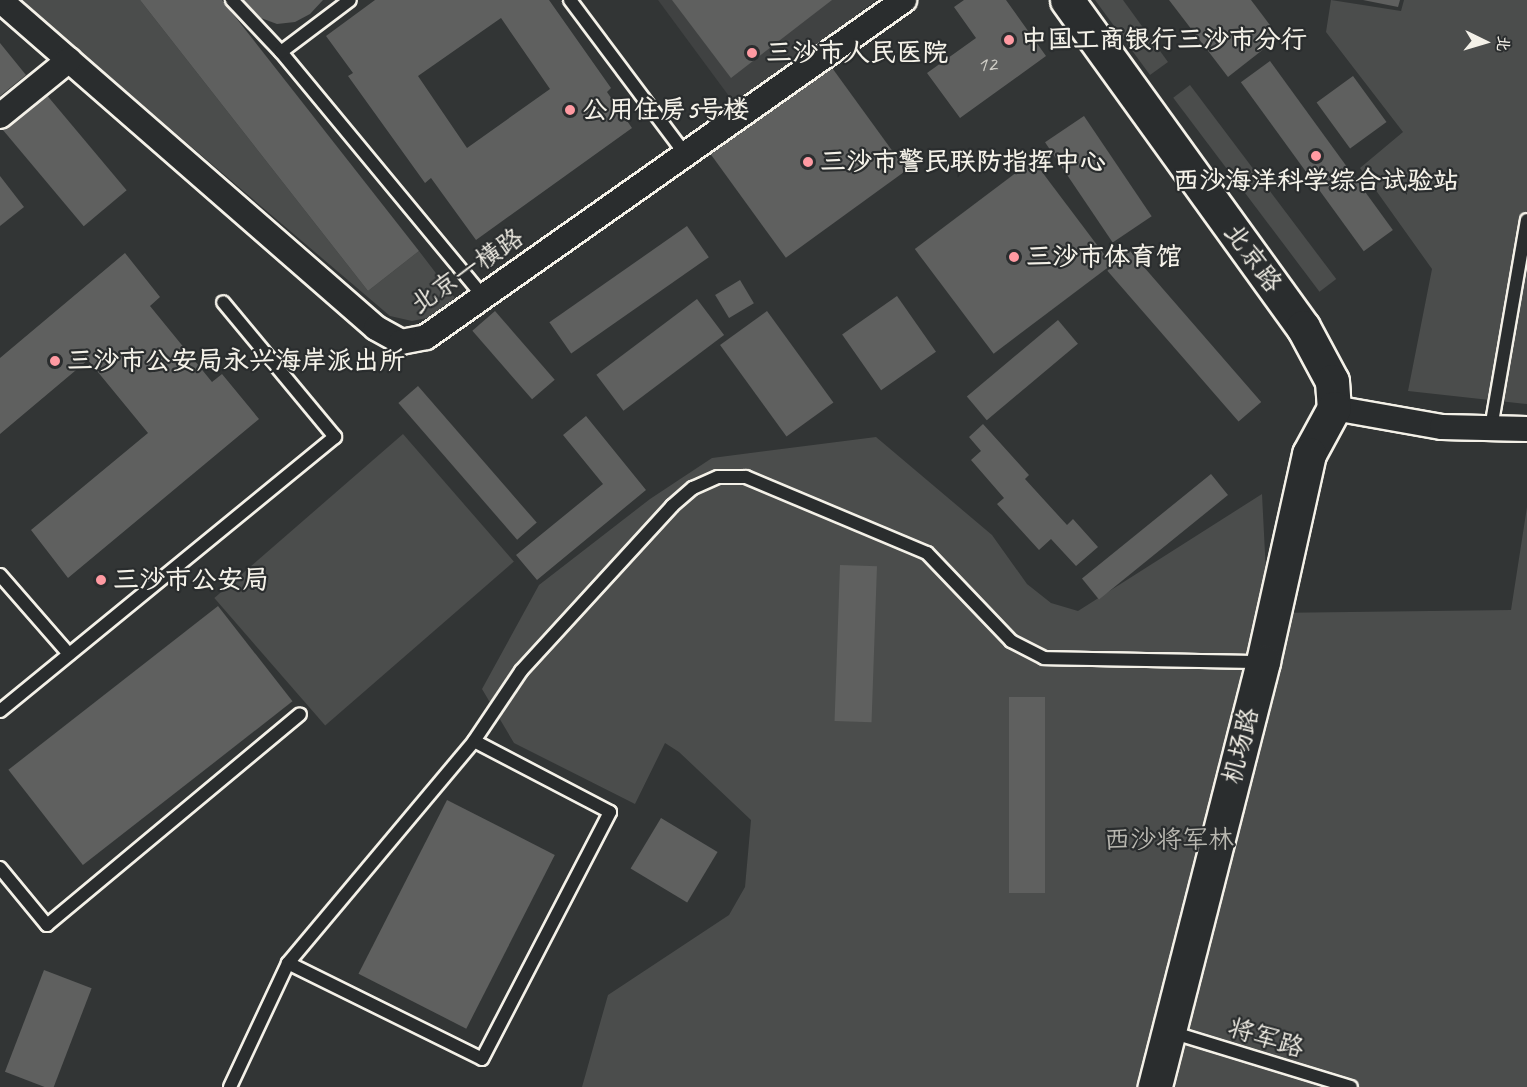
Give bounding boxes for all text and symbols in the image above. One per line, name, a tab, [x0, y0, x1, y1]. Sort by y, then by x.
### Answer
north arrow	[1455, 12, 1515, 72]
place label: 中国工商银行三沙市分行	[1021, 24, 1307, 56]
marker: 中国工商银行三沙市分行	[1002, 33, 1016, 47]
text: 北	[1492, 35, 1514, 52]
place label: 三沙市人民医院	[766, 37, 948, 69]
marker: 三沙市人民医院	[743, 44, 761, 62]
house number: 12	[977, 52, 997, 78]
place label: 公用住房5号楼	[582, 94, 749, 126]
marker: 公用住房5号楼	[563, 103, 577, 117]
place label: 三沙市警民联防指挥中心	[820, 146, 1106, 178]
marker: 西沙海洋科学综合试验站	[1309, 149, 1323, 163]
marker: 三沙市警民联防指挥中心	[801, 155, 815, 169]
place label: 西沙海洋科学综合试验站	[1173, 165, 1459, 197]
street label: 北京路	[1217, 217, 1289, 299]
street label: 北京一横路	[404, 222, 530, 320]
place label: 三沙市体育馆	[1026, 241, 1182, 273]
marker: 三沙市体育馆	[1007, 250, 1021, 264]
place label: 三沙市公安局永兴海岸派出所	[67, 345, 405, 377]
marker: 三沙市公安局永兴海岸派出所	[48, 354, 62, 368]
place label: 三沙市公安局	[113, 564, 269, 596]
marker: 三沙市公安局	[94, 573, 108, 587]
street label: 机场路	[1216, 704, 1266, 788]
park label: 西沙将军林	[1104, 824, 1234, 856]
street label: 将军路	[1224, 1012, 1308, 1064]

